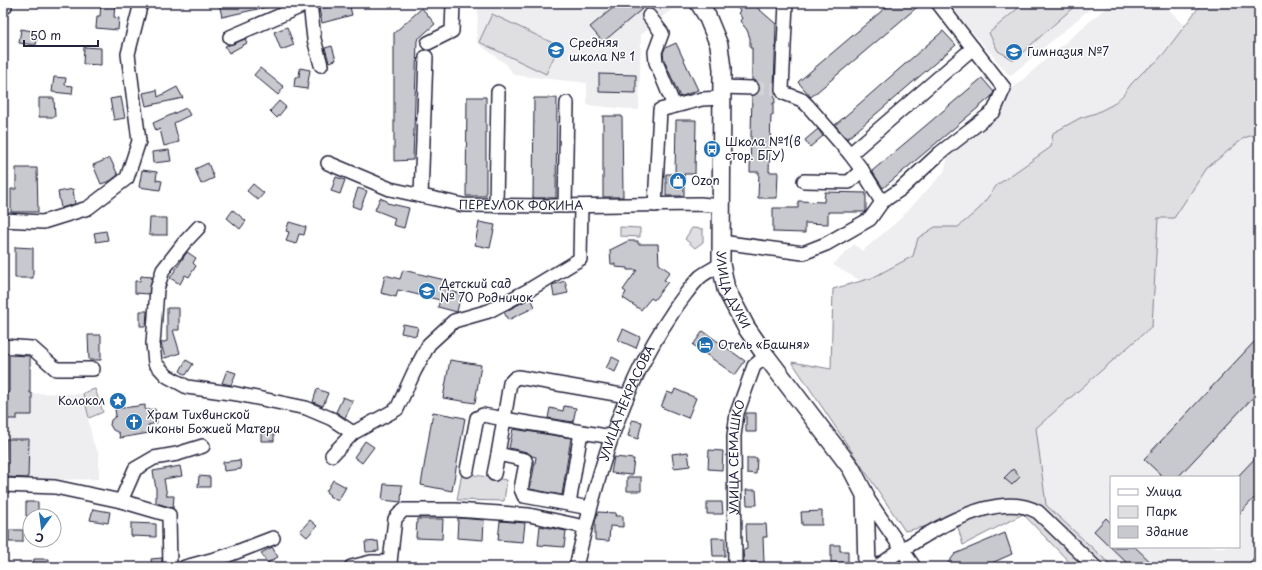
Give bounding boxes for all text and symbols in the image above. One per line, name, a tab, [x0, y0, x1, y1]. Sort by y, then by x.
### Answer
scale bar	[24, 22, 98, 48]
text: 50 m	[30, 26, 61, 44]
place label: Средняя школа № 1	[569, 33, 635, 65]
school or university icon: Средняя школа № 1	[546, 40, 566, 60]
school or university icon: Гимназия №7	[1004, 42, 1024, 62]
place label: Гимназия №7	[1027, 42, 1109, 60]
place label: Школа №1(в стор. БГУ)	[725, 132, 801, 164]
bus stop icon: Школа №1(в стор. БГУ)	[702, 139, 722, 159]
shop icon: Ozon	[668, 171, 688, 191]
place label: Ozon	[691, 171, 720, 189]
street label: ПЕРЕУЛОК ФОКИНА	[459, 195, 583, 214]
street label: УЛИЦА ДУКИ	[713, 251, 755, 331]
place label: Детский сад № 70 Родничок	[439, 274, 534, 306]
school or university icon: Детский сад № 70 Родничок	[417, 281, 437, 301]
hotel icon: Отель «Башня»	[695, 335, 715, 355]
place label: Отель «Башня»	[718, 335, 810, 353]
street label: УЛИЦА НЕКРАСОВА	[594, 341, 659, 463]
place label: Колокол	[58, 391, 105, 409]
place icon: Колокол	[108, 391, 128, 411]
street label: УЛИЦА СЕМАШКО	[724, 397, 749, 515]
place label: Храм Тихвинской иконы Божией Матери	[147, 405, 280, 437]
church icon: Храм Тихвинской иконы Божией Матери	[124, 412, 144, 432]
legend	[1110, 476, 1240, 548]
text: Улица	[1146, 482, 1182, 500]
text: Парк	[1146, 502, 1178, 520]
north arrow	[22, 508, 62, 548]
text: Здание	[1146, 522, 1188, 540]
text: С	[33, 529, 46, 547]

